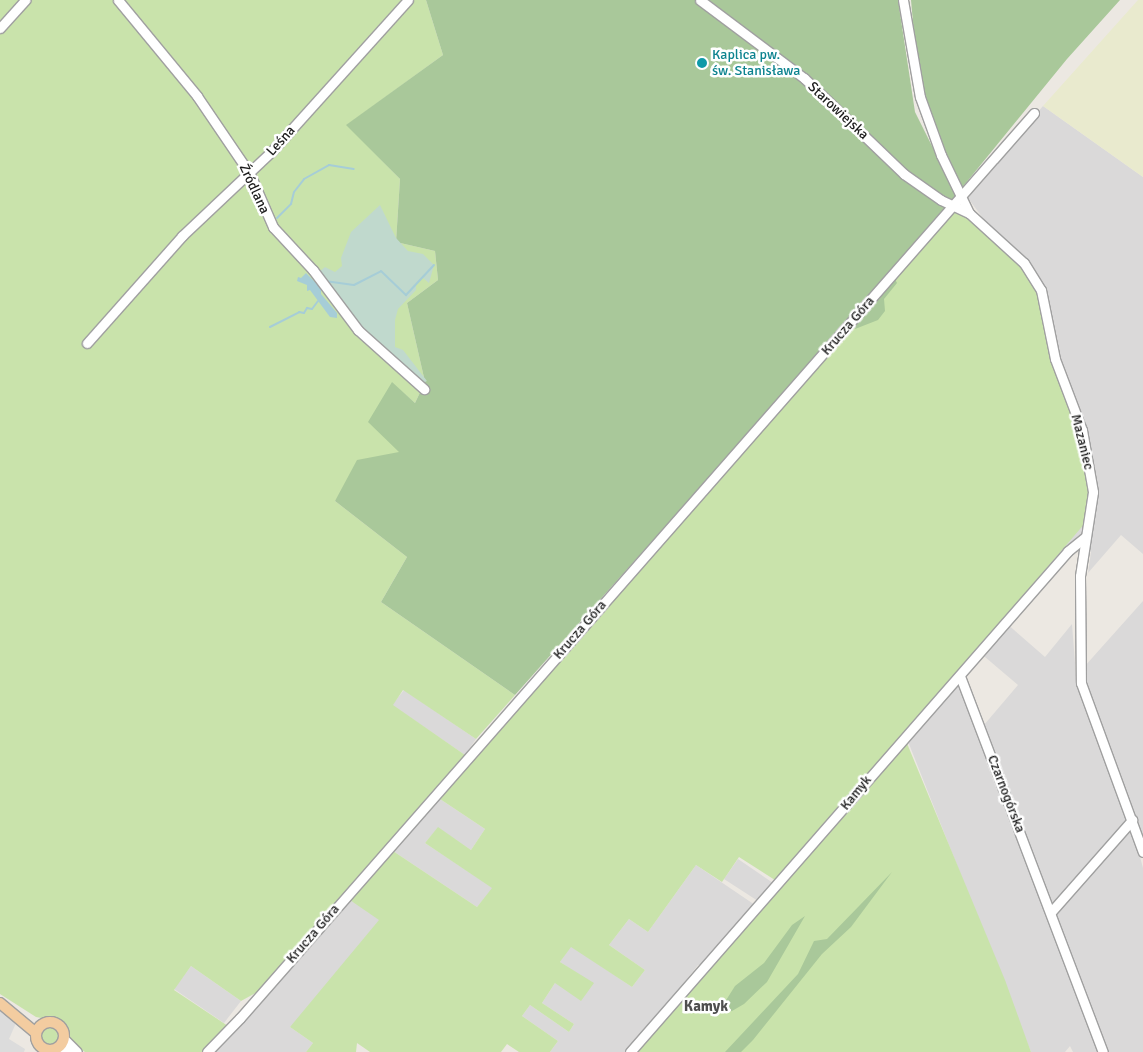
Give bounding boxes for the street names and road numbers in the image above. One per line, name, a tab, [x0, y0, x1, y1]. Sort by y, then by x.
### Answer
street label: Starowiejska	[804, 79, 872, 143]
street label: Leśna	[263, 122, 299, 160]
street label: Źródlana	[235, 161, 273, 217]
street label: Krucza Góra	[818, 293, 878, 359]
street label: Mazaniec	[1067, 412, 1097, 472]
street label: Krucza Góra	[550, 597, 610, 663]
street label: Czarnogórska	[983, 753, 1029, 835]
street label: Kamyk	[837, 772, 875, 814]
street label: Krucza Góra	[283, 901, 343, 967]

